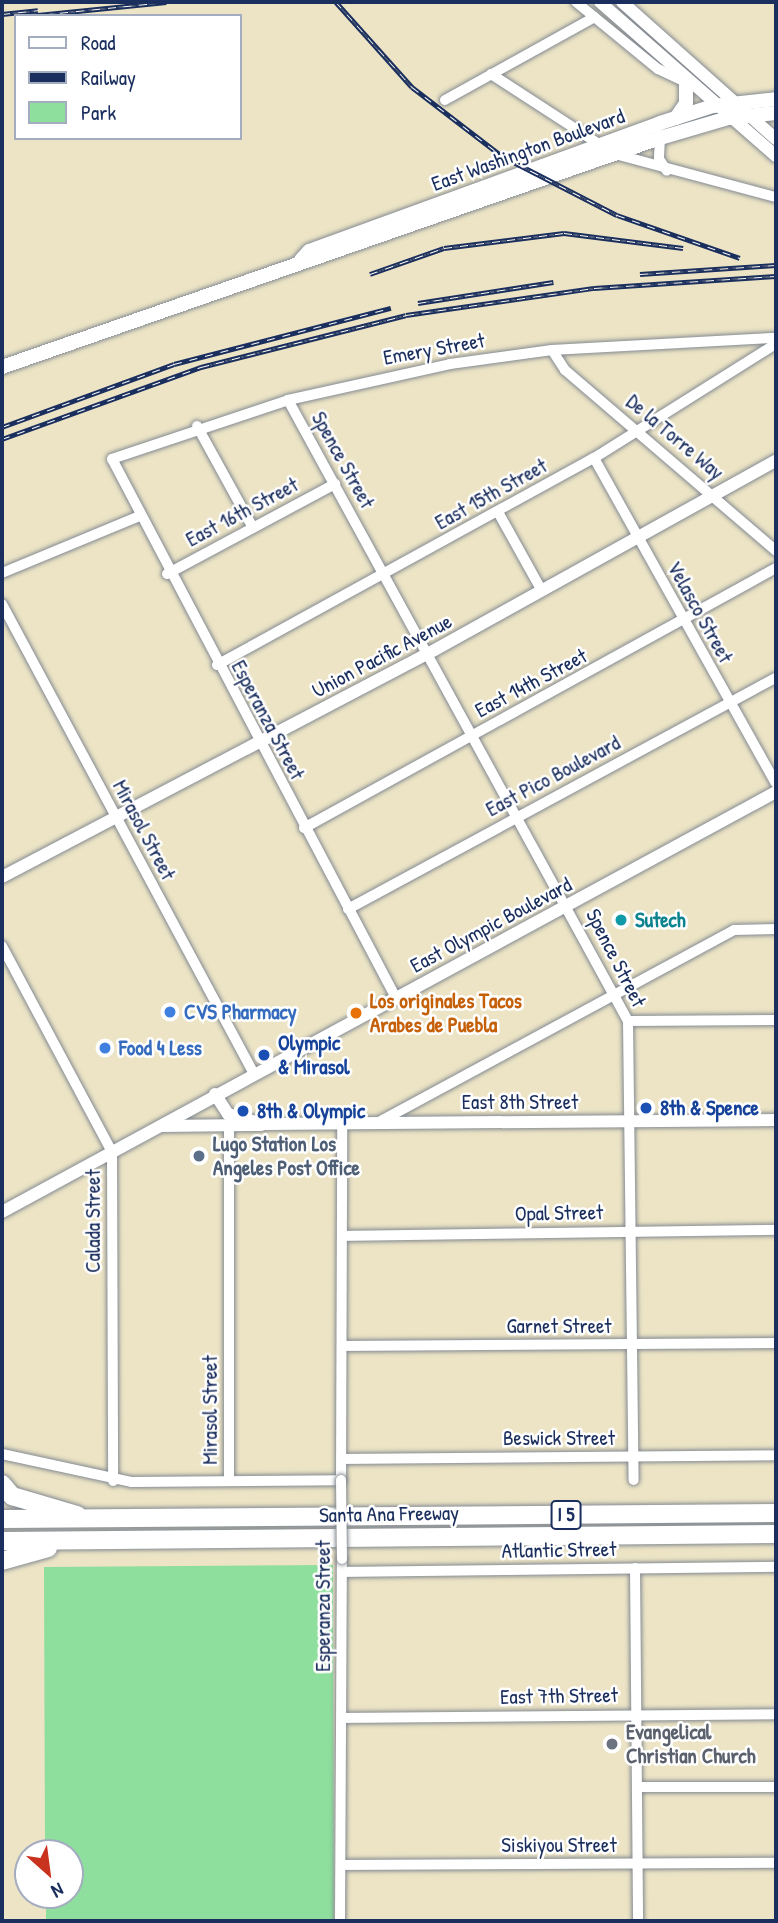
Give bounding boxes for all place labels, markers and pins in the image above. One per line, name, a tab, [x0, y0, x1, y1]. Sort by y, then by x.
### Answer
place label: Sutech	[635, 907, 686, 933]
marker: Sutech	[613, 912, 629, 928]
place label: Los originales Tacos Arabes de Puebla	[370, 988, 522, 1038]
place label: CVS Pharmacy	[184, 999, 297, 1025]
marker: CVS Pharmacy	[162, 1004, 178, 1020]
marker: Los originales Tacos Arabes de Puebla	[348, 1005, 364, 1021]
place label: Olympic & Mirasol	[278, 1030, 350, 1080]
place label: Food 4 Less	[119, 1035, 202, 1061]
marker: Food 4 Less	[97, 1040, 113, 1056]
marker: Olympic & Mirasol	[256, 1047, 272, 1063]
place label: 8th & Spence	[660, 1095, 759, 1121]
place label: 8th & Olympic	[257, 1098, 365, 1124]
marker: 8th & Spence	[638, 1100, 654, 1116]
marker: 8th & Olympic	[235, 1103, 251, 1119]
place label: Lugo Station Los Angeles Post Office	[213, 1131, 360, 1181]
marker: Lugo Station Los Angeles Post Office	[191, 1148, 207, 1164]
place label: Evangelical Christian Church	[626, 1719, 755, 1769]
marker: Evangelical Christian Church	[604, 1736, 620, 1752]

